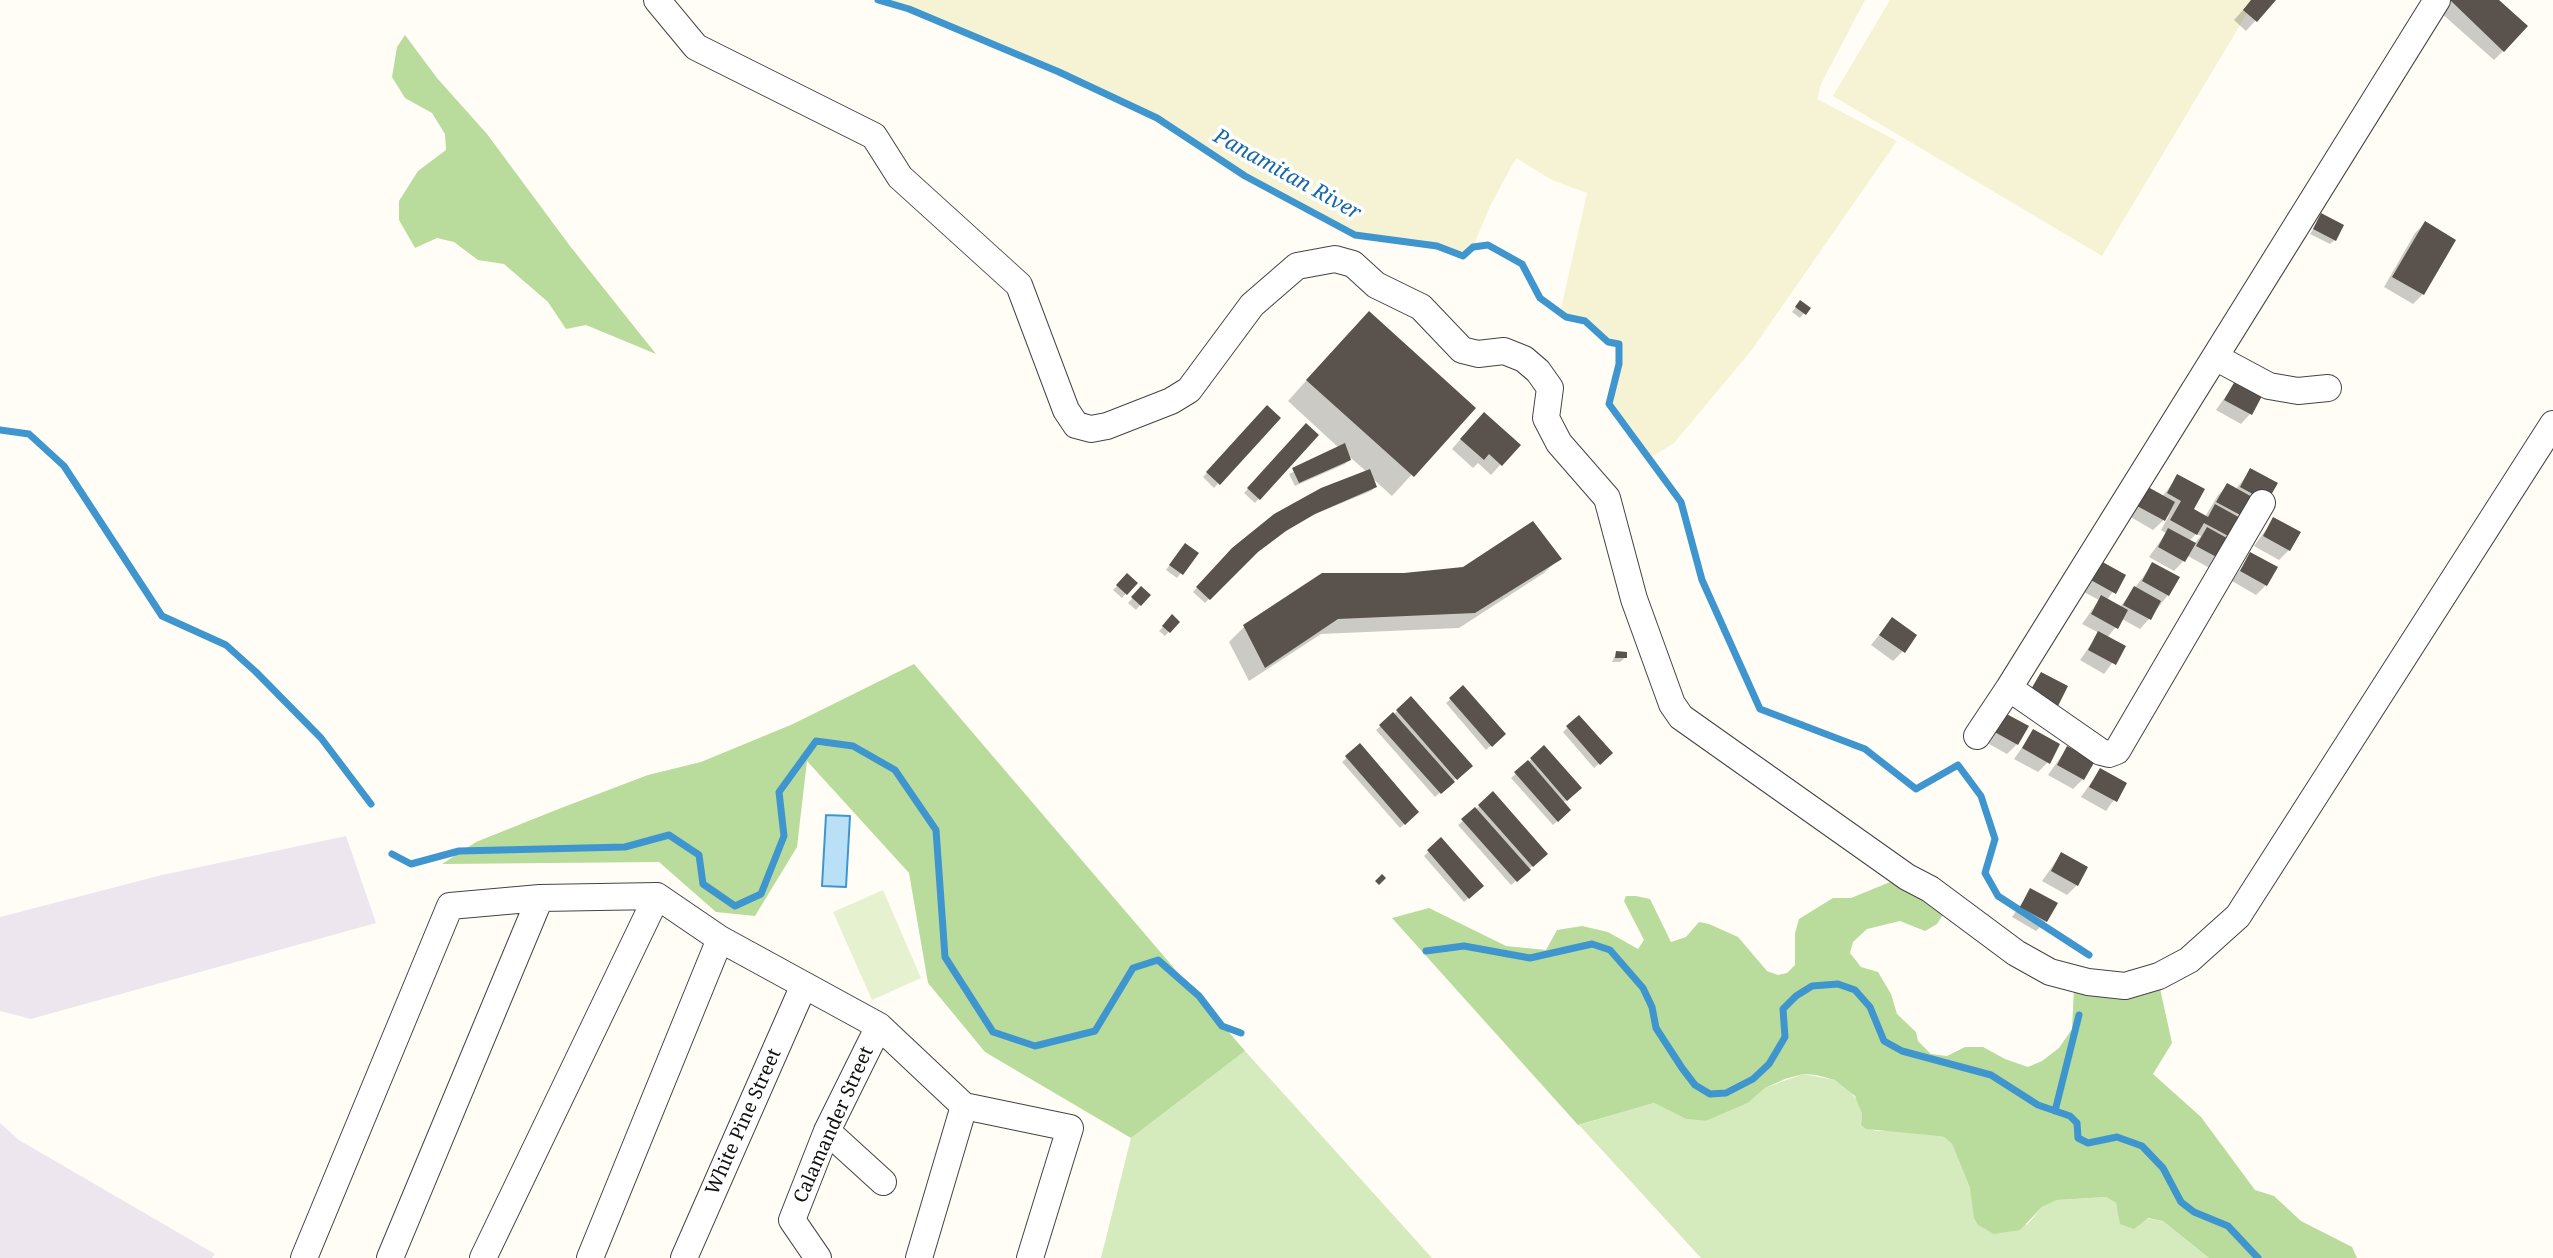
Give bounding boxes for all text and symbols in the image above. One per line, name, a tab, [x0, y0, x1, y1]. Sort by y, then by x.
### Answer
water label: Panamitan River	[1209, 124, 1365, 226]
street label: Calamander Street	[789, 1043, 879, 1207]
street label: White Pine Street	[702, 1045, 786, 1199]

